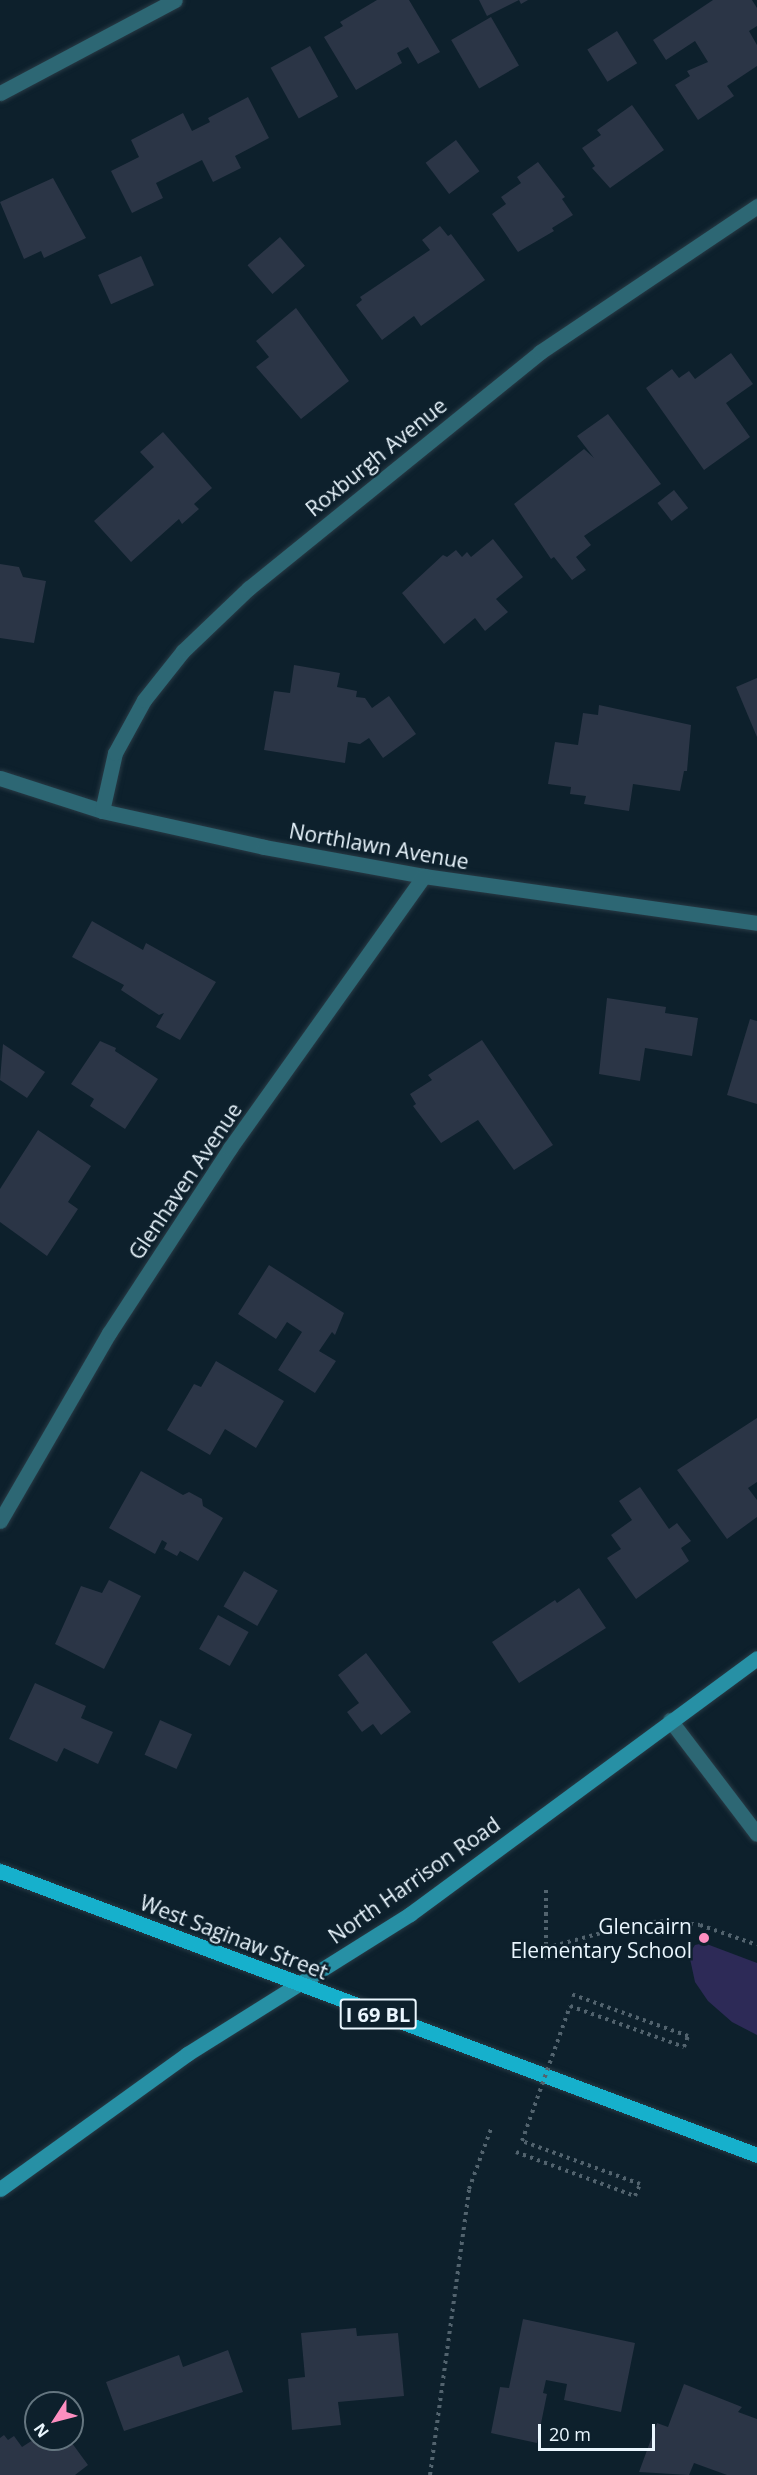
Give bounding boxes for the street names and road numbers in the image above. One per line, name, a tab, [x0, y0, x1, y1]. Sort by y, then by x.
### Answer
street label: Roxburgh Avenue	[301, 393, 451, 521]
street label: Northlawn Avenue	[287, 818, 471, 874]
street label: Glenhaven Avenue	[123, 1098, 247, 1264]
street label: North Harrison Road	[323, 1811, 505, 1949]
street label: West Saginaw Street	[137, 1890, 331, 1984]
road number: I 69 BL	[339, 1997, 417, 2031]

